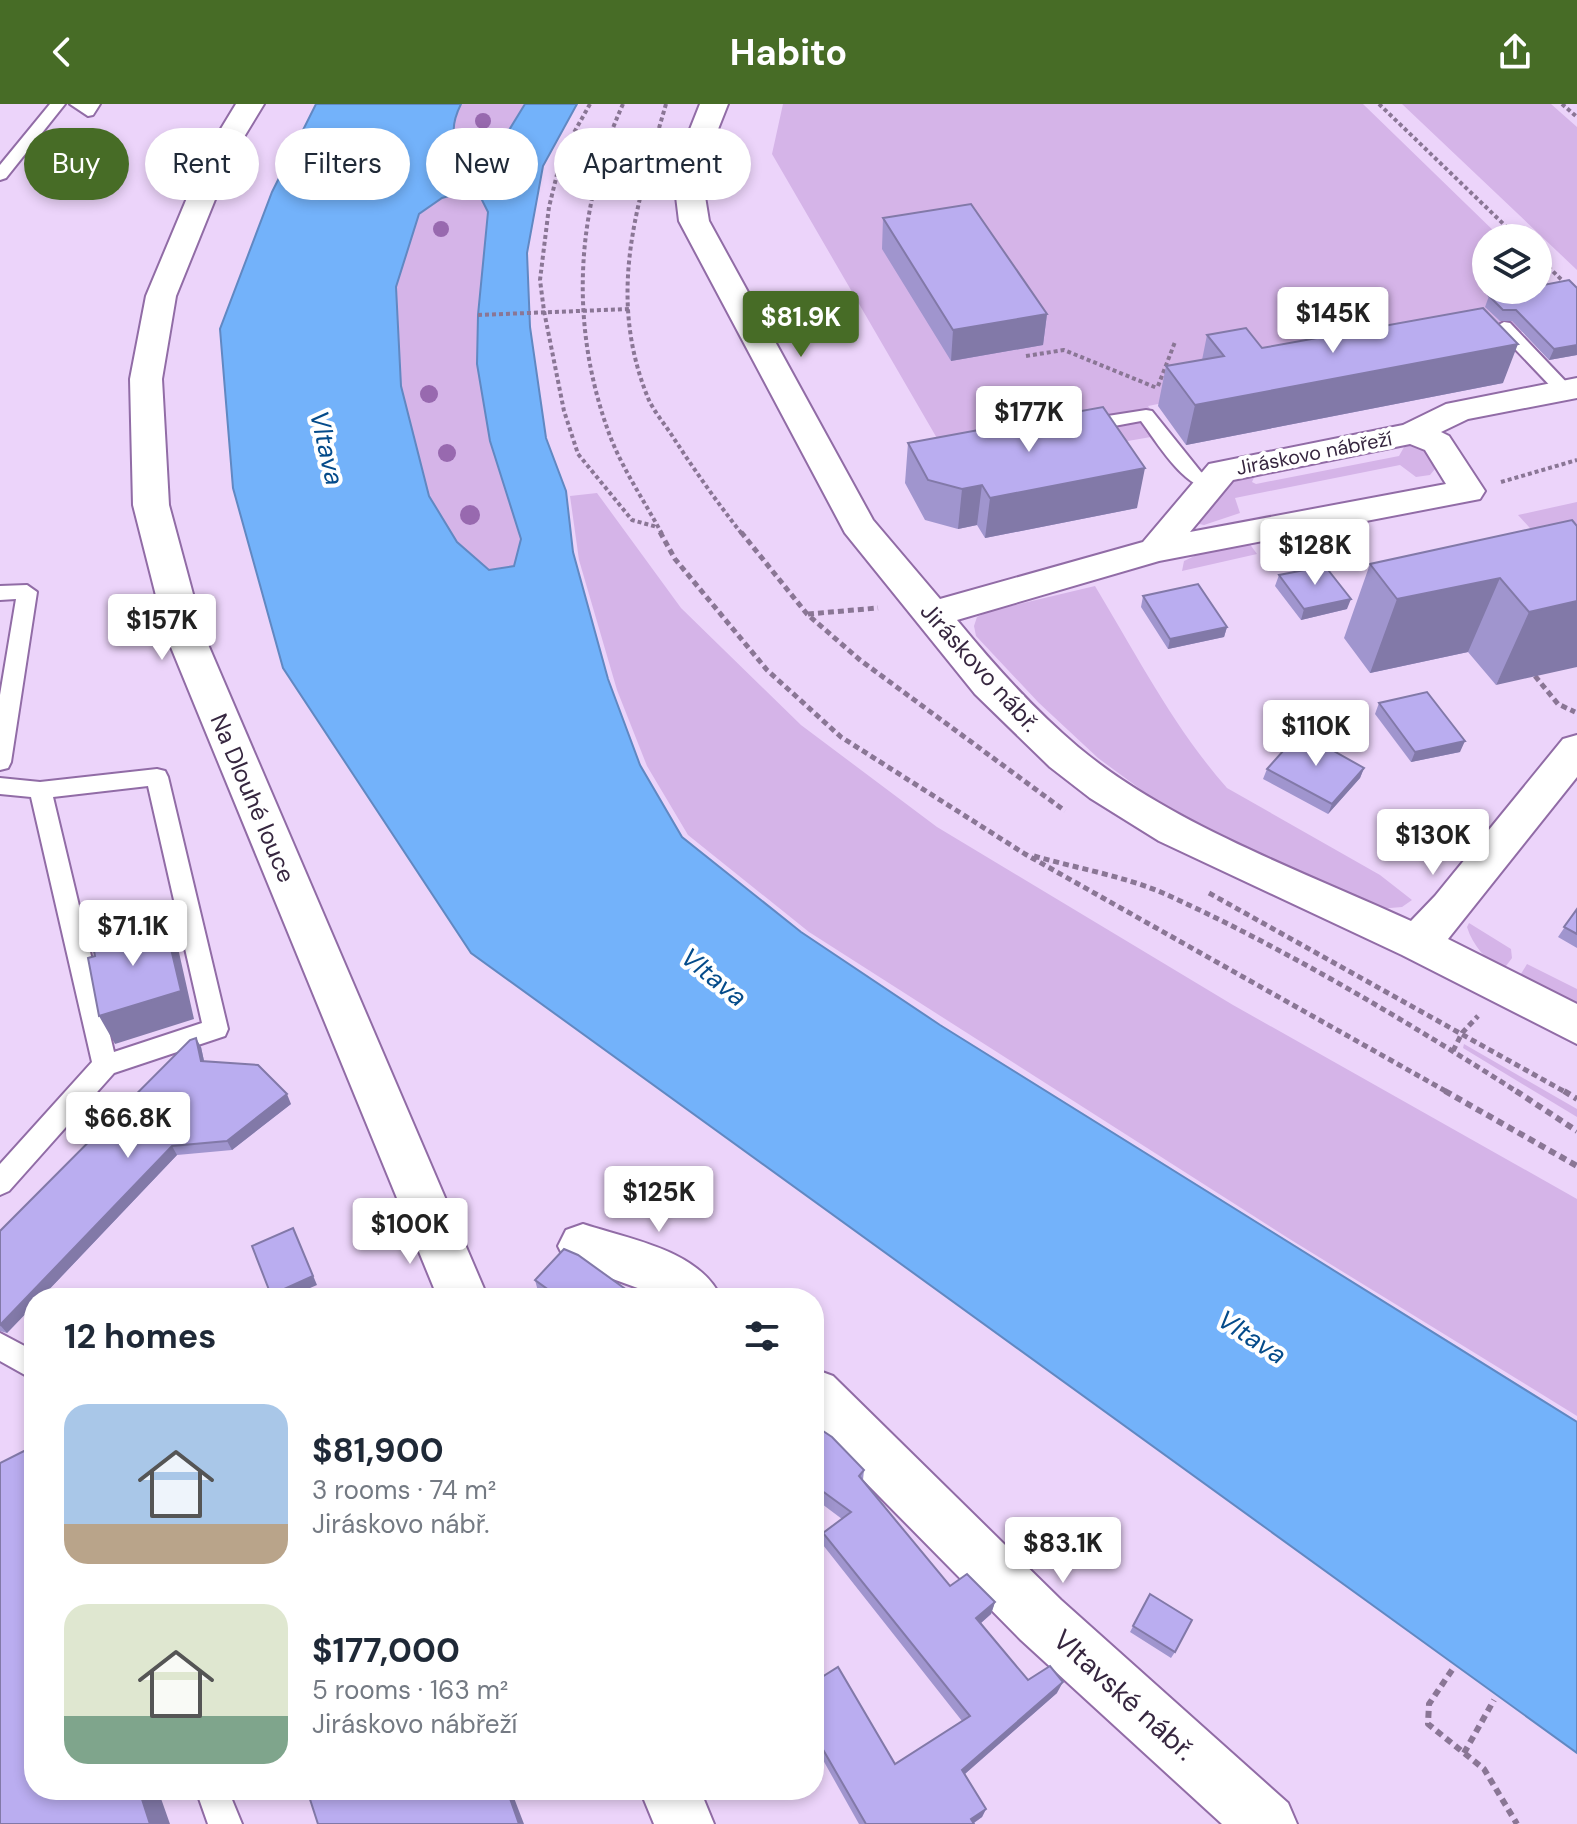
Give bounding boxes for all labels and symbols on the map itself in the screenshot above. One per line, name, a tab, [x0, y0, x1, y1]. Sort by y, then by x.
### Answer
pin: $145K	[1277, 287, 1389, 355]
pin: $81.9K	[736, 291, 866, 359]
pin: $177K	[973, 386, 1085, 454]
water label: Vltava	[302, 407, 352, 489]
street label: Jiráskovo nábřeží	[1234, 425, 1395, 481]
pin: $128K	[1259, 519, 1371, 587]
pin: $157K	[106, 594, 218, 662]
street label: Jiráskovo nábř.	[914, 596, 1046, 738]
pin: $110K	[1260, 700, 1372, 768]
street label: Na Dlouhé louce	[203, 709, 303, 887]
pin: $130K	[1377, 809, 1489, 877]
pin: $71.1K	[68, 900, 198, 968]
water label: Vltava	[674, 940, 754, 1014]
pin: $66.8K	[63, 1092, 193, 1160]
pin: $125K	[603, 1166, 715, 1234]
pin: $100K	[354, 1198, 466, 1266]
water label: Vltava	[1211, 1302, 1293, 1372]
pin: $83.1K	[998, 1517, 1128, 1585]
street label: Vltavské nábř.	[1045, 1621, 1203, 1769]

